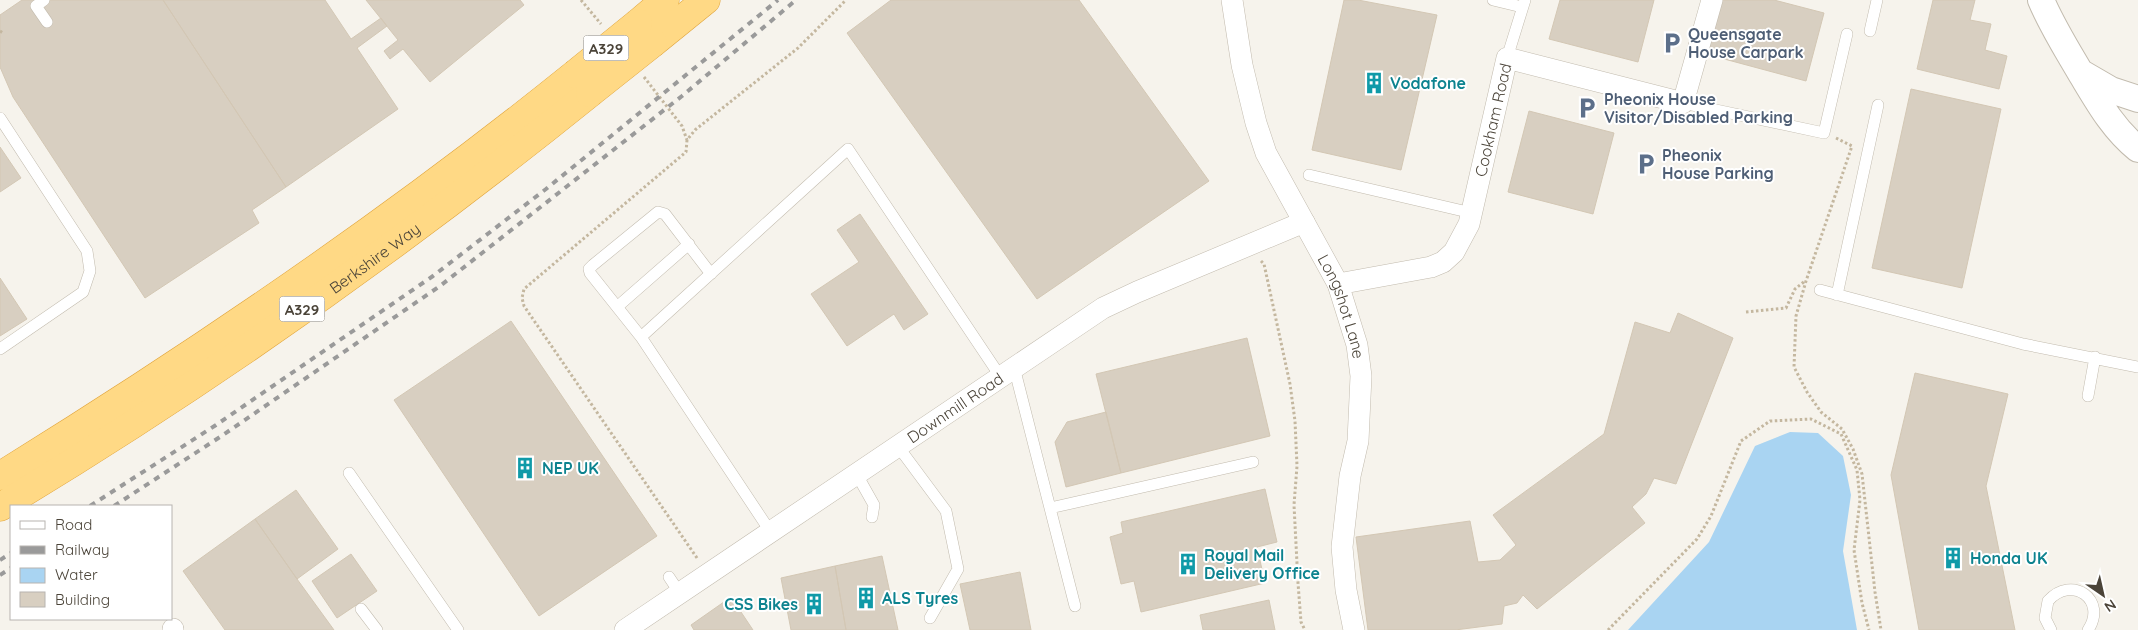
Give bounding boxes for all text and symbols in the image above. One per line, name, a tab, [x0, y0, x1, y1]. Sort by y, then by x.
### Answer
place label: Queensgate House Carpark	[1688, 24, 1804, 62]
parking icon: Queensgate House Carpark	[1659, 30, 1685, 56]
road number: A329	[584, 36, 628, 60]
street label: Cookham Road	[1470, 61, 1516, 179]
building icon: Vodafone	[1361, 70, 1387, 96]
place label: Vodafone	[1390, 73, 1466, 93]
place label: Pheonix House Visitor/Disabled Parking	[1604, 89, 1793, 127]
parking icon: Pheonix House Visitor/Disabled Parking	[1574, 95, 1600, 121]
place label: Pheonix House Parking	[1662, 145, 1774, 183]
parking icon: Pheonix House Parking	[1633, 151, 1659, 177]
street label: Berkshire Way	[325, 218, 424, 298]
street label: Longshot Lane	[1314, 251, 1369, 360]
road number: A329	[280, 296, 324, 322]
street label: Downmill Road	[903, 368, 1007, 447]
building icon: NEP UK	[512, 455, 538, 481]
place label: NEP UK	[542, 458, 599, 478]
legend	[10, 505, 172, 620]
text: Road	[55, 515, 92, 534]
text: Railway	[55, 540, 110, 559]
place label: Royal Mail Delivery Office	[1204, 545, 1320, 583]
building icon: Honda UK	[1940, 545, 1966, 571]
place label: Honda UK	[1970, 548, 2047, 568]
building icon: Royal Mail Delivery Office	[1175, 551, 1201, 577]
text: Water	[55, 565, 98, 584]
north arrow	[2078, 570, 2128, 620]
building icon: ALS Tyres	[853, 585, 879, 611]
place label: ALS Tyres	[882, 588, 959, 608]
text: Building	[55, 590, 110, 609]
building icon: CSS Bikes	[801, 591, 827, 617]
place label: CSS Bikes	[724, 594, 798, 614]
text: N	[2101, 595, 2120, 616]

